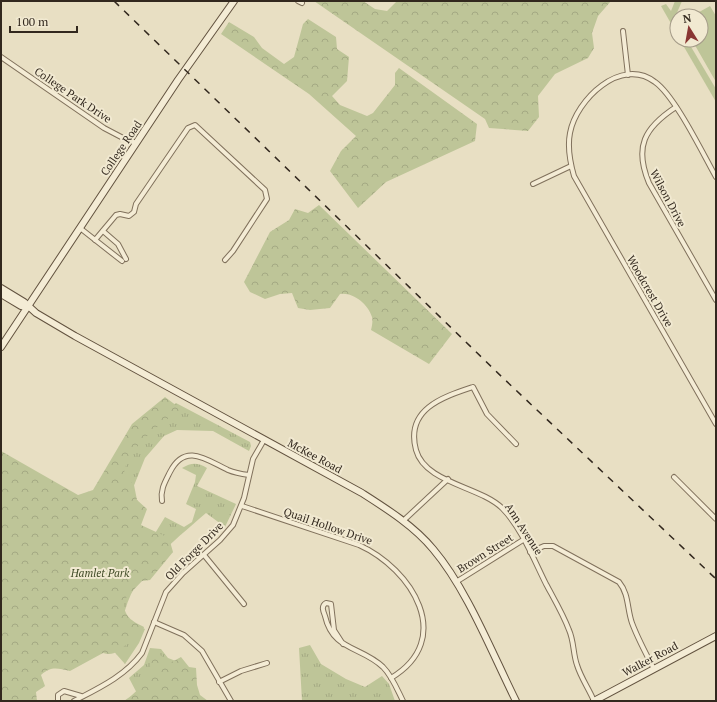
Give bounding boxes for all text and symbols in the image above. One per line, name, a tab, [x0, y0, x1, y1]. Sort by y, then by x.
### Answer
scale bar	[10, 8, 77, 34]
north arrow	[669, 8, 709, 48]
text: N	[682, 10, 693, 26]
text: 100 m	[16, 14, 49, 29]
street label: College Park Drive	[32, 64, 115, 126]
street label: College Road	[97, 118, 145, 178]
street label: Wilson Drive	[647, 167, 689, 230]
street label: Woodcrest Drive	[624, 253, 676, 330]
street label: McKee Road	[285, 436, 345, 476]
street label: Ann Avenue	[502, 500, 546, 558]
street label: Quail Hollow Drive	[282, 504, 375, 548]
street label: Old Forge Drive	[162, 519, 226, 583]
street label: Brown Street	[454, 530, 516, 576]
park label: Hamlet Park	[70, 566, 130, 580]
street label: Walker Road	[620, 639, 680, 679]

